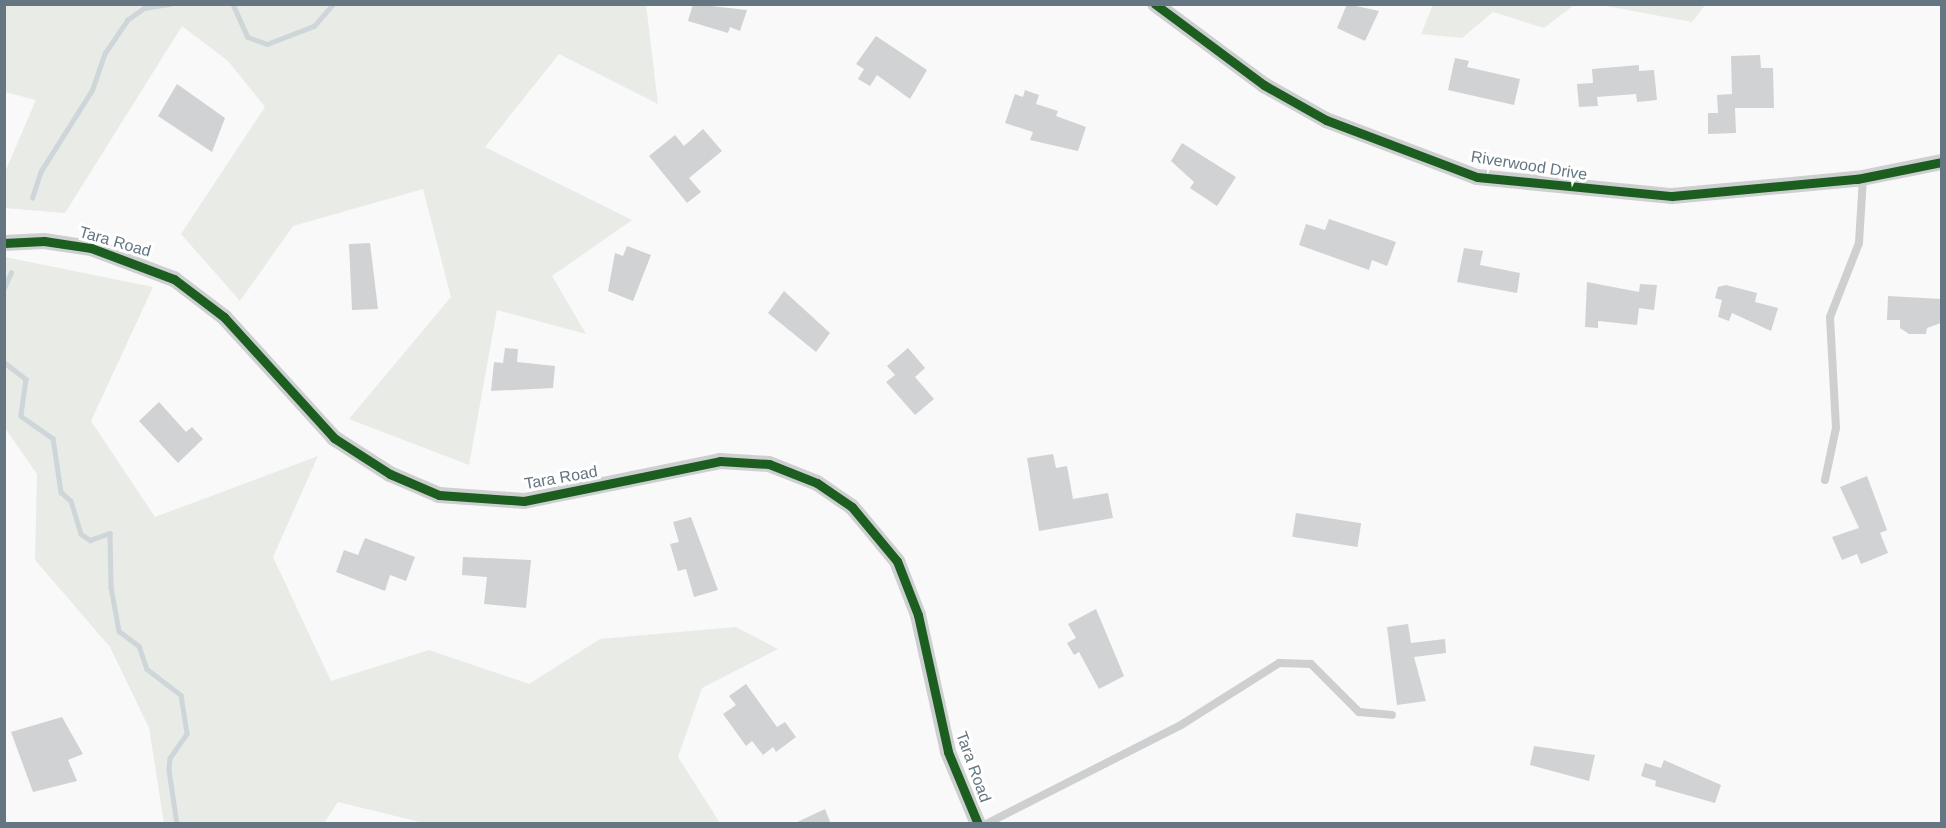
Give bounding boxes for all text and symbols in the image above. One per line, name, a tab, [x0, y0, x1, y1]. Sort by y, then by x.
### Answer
street label: Riverwood Drive	[1470, 147, 1588, 185]
street label: Tara Road	[77, 223, 153, 261]
street label: Tara Road	[523, 462, 599, 494]
street label: Tara Road	[951, 729, 995, 805]

